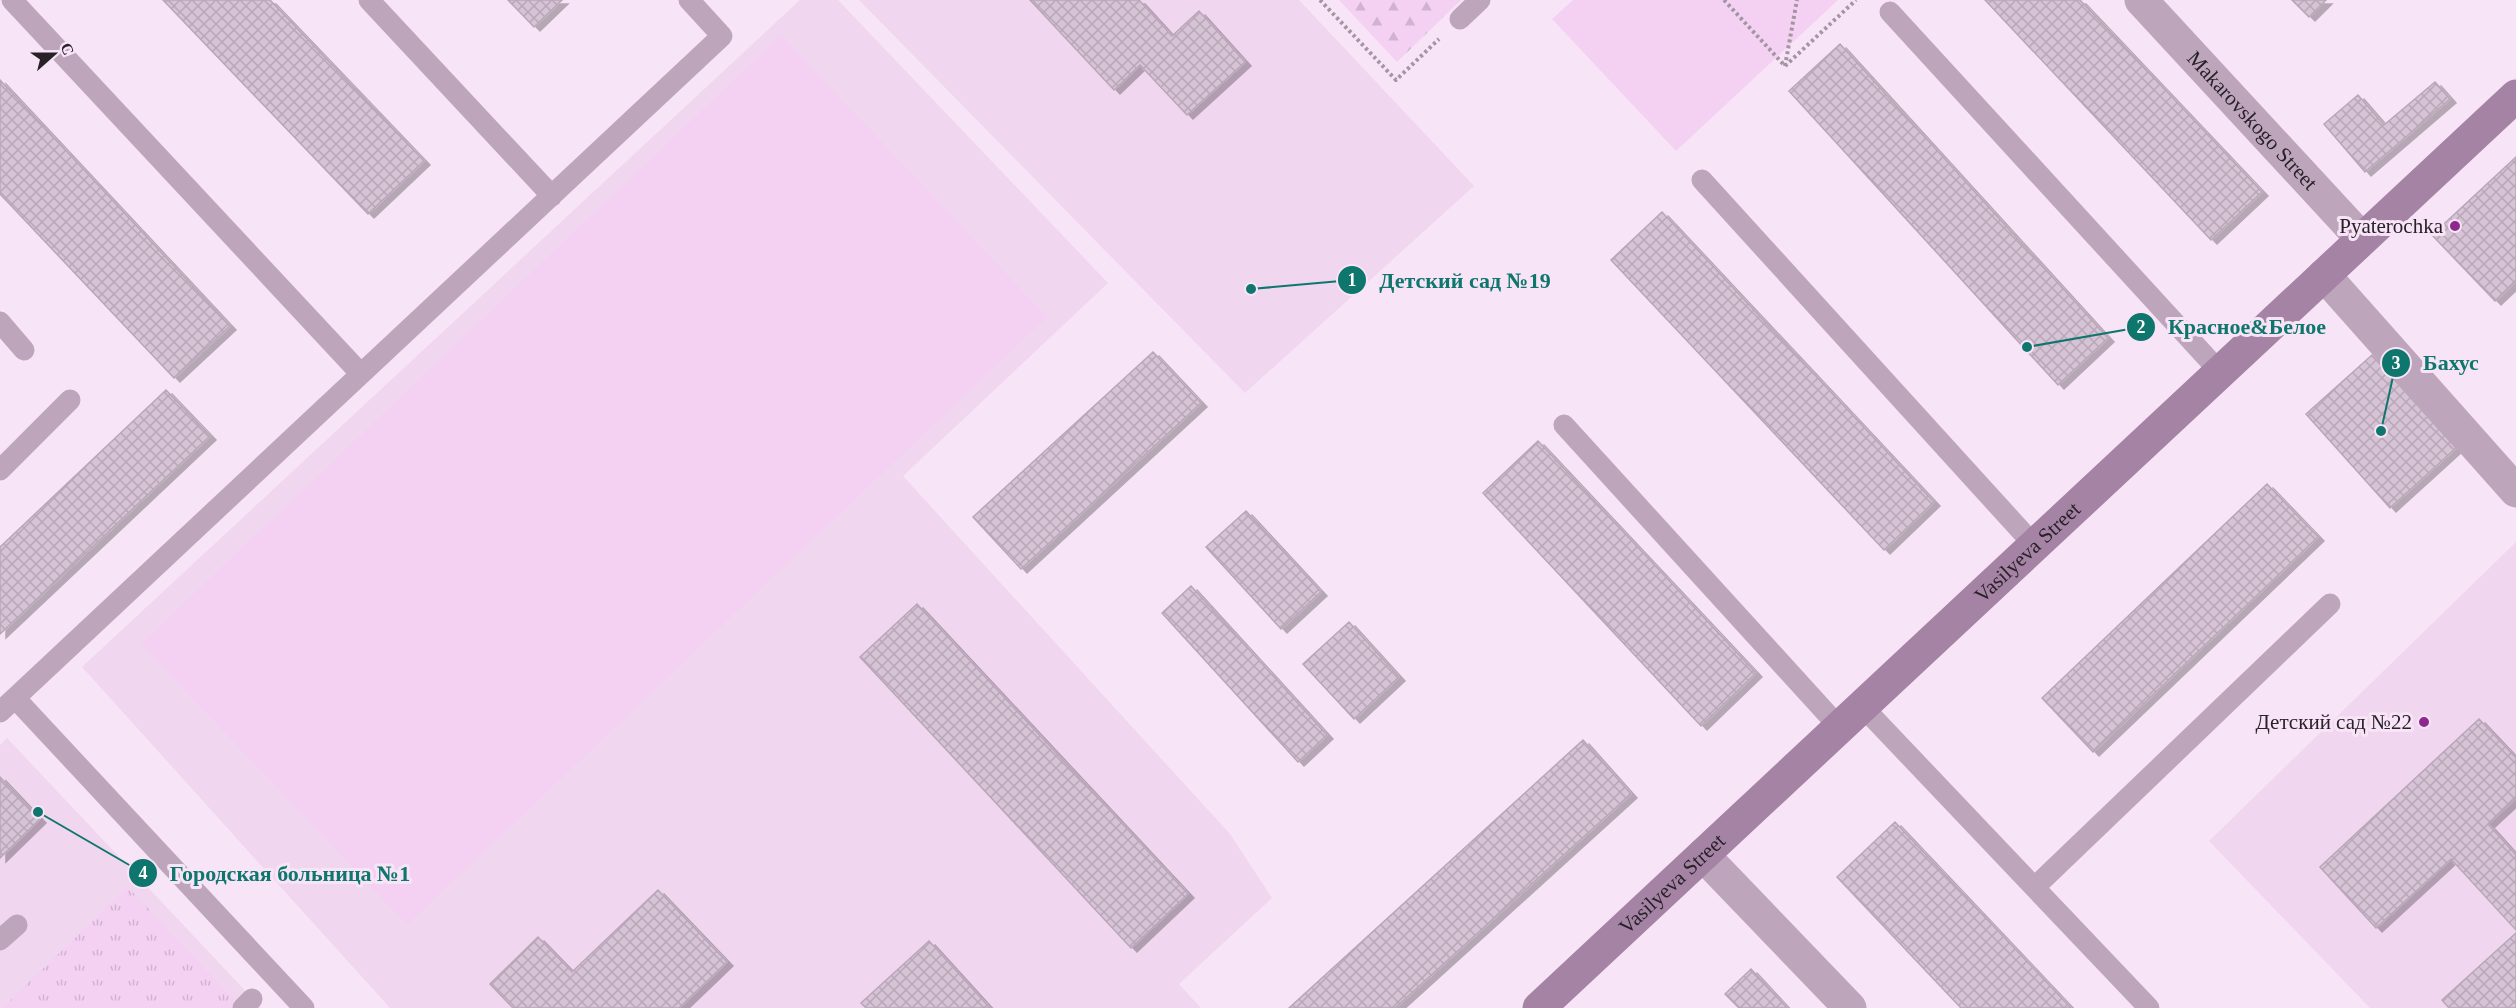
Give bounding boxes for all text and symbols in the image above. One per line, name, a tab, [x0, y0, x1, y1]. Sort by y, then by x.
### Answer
north arrow	[24, 24, 84, 84]
text: С	[58, 40, 78, 57]
street label: Makarovskogo Street	[2182, 46, 2322, 195]
place label: Pyaterochka	[2339, 214, 2444, 238]
marker: Pyaterochka	[2448, 219, 2462, 233]
callout: Детский сад №19	[1337, 260, 1562, 300]
text: Детский сад №19	[1379, 268, 1551, 293]
text: 1	[1348, 270, 1357, 290]
callout: Красное&Белое	[2126, 307, 2338, 347]
text: Красное&Белое	[2168, 314, 2326, 339]
text: 2	[2137, 317, 2146, 337]
callout: Бахус	[2381, 343, 2491, 383]
text: Бахус	[2423, 350, 2479, 375]
text: 3	[2392, 353, 2401, 373]
street label: Vasilyeva Street	[1969, 497, 2085, 607]
place label: Детский сад №22	[2256, 710, 2412, 734]
marker: Детский сад №22	[2417, 715, 2431, 729]
street label: Vasilyeva Street	[1614, 829, 1730, 939]
callout: Городская больница №1	[128, 853, 423, 893]
text: Городская больница №1	[170, 861, 410, 886]
text: 4	[139, 863, 148, 883]

